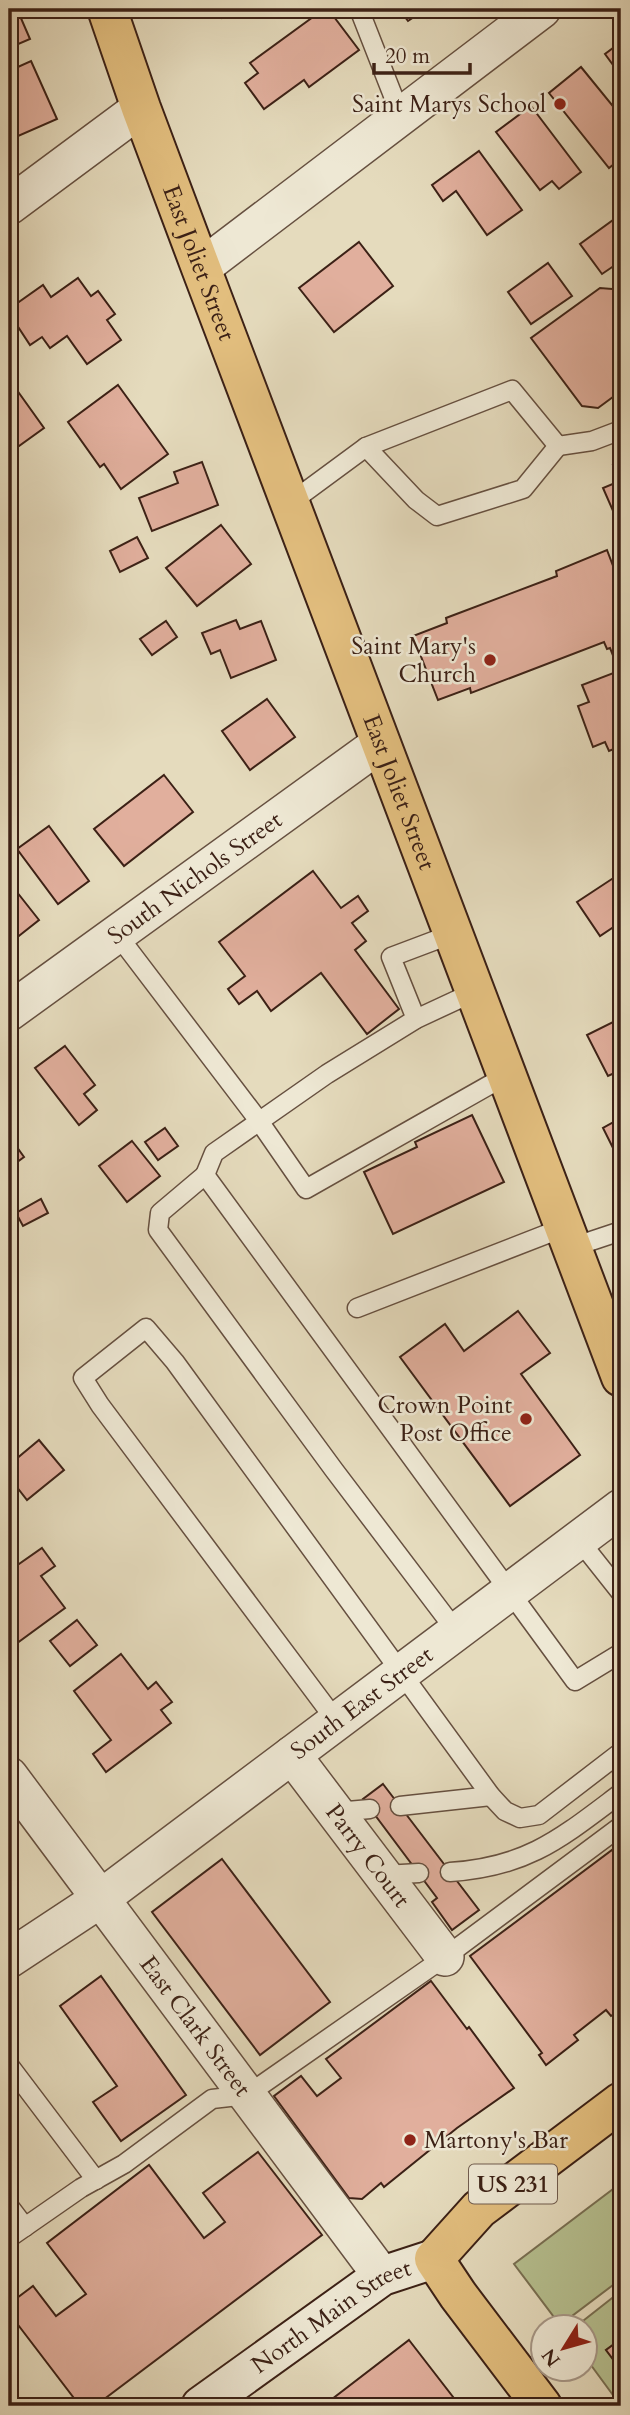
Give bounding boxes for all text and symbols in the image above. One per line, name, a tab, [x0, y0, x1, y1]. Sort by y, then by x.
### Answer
scale bar	[374, 32, 471, 76]
text: 20 m	[385, 42, 430, 71]
place label: Saint Marys School	[352, 88, 546, 121]
marker: Saint Marys School	[552, 96, 568, 112]
street label: East Joliet Street	[154, 180, 243, 346]
place label: Saint Mary's Church	[351, 630, 476, 691]
marker: Saint Mary's Church	[482, 652, 498, 668]
street label: East Joliet Street	[355, 710, 444, 875]
street label: South Nichols Street	[101, 804, 289, 953]
place label: Crown Point Post Office	[377, 1389, 512, 1450]
marker: Crown Point Post Office	[518, 1411, 534, 1427]
street label: South East Street	[284, 1639, 440, 1767]
street label: Parry Court	[318, 1797, 418, 1915]
street label: East Clark Street	[132, 1949, 259, 2104]
place label: Martony's Bar	[424, 2124, 568, 2157]
marker: Martony's Bar	[402, 2132, 418, 2148]
road number: US 231	[469, 2164, 557, 2204]
street label: North Main Street	[245, 2251, 416, 2382]
north arrow	[528, 2314, 598, 2384]
text: N	[536, 2343, 567, 2372]

